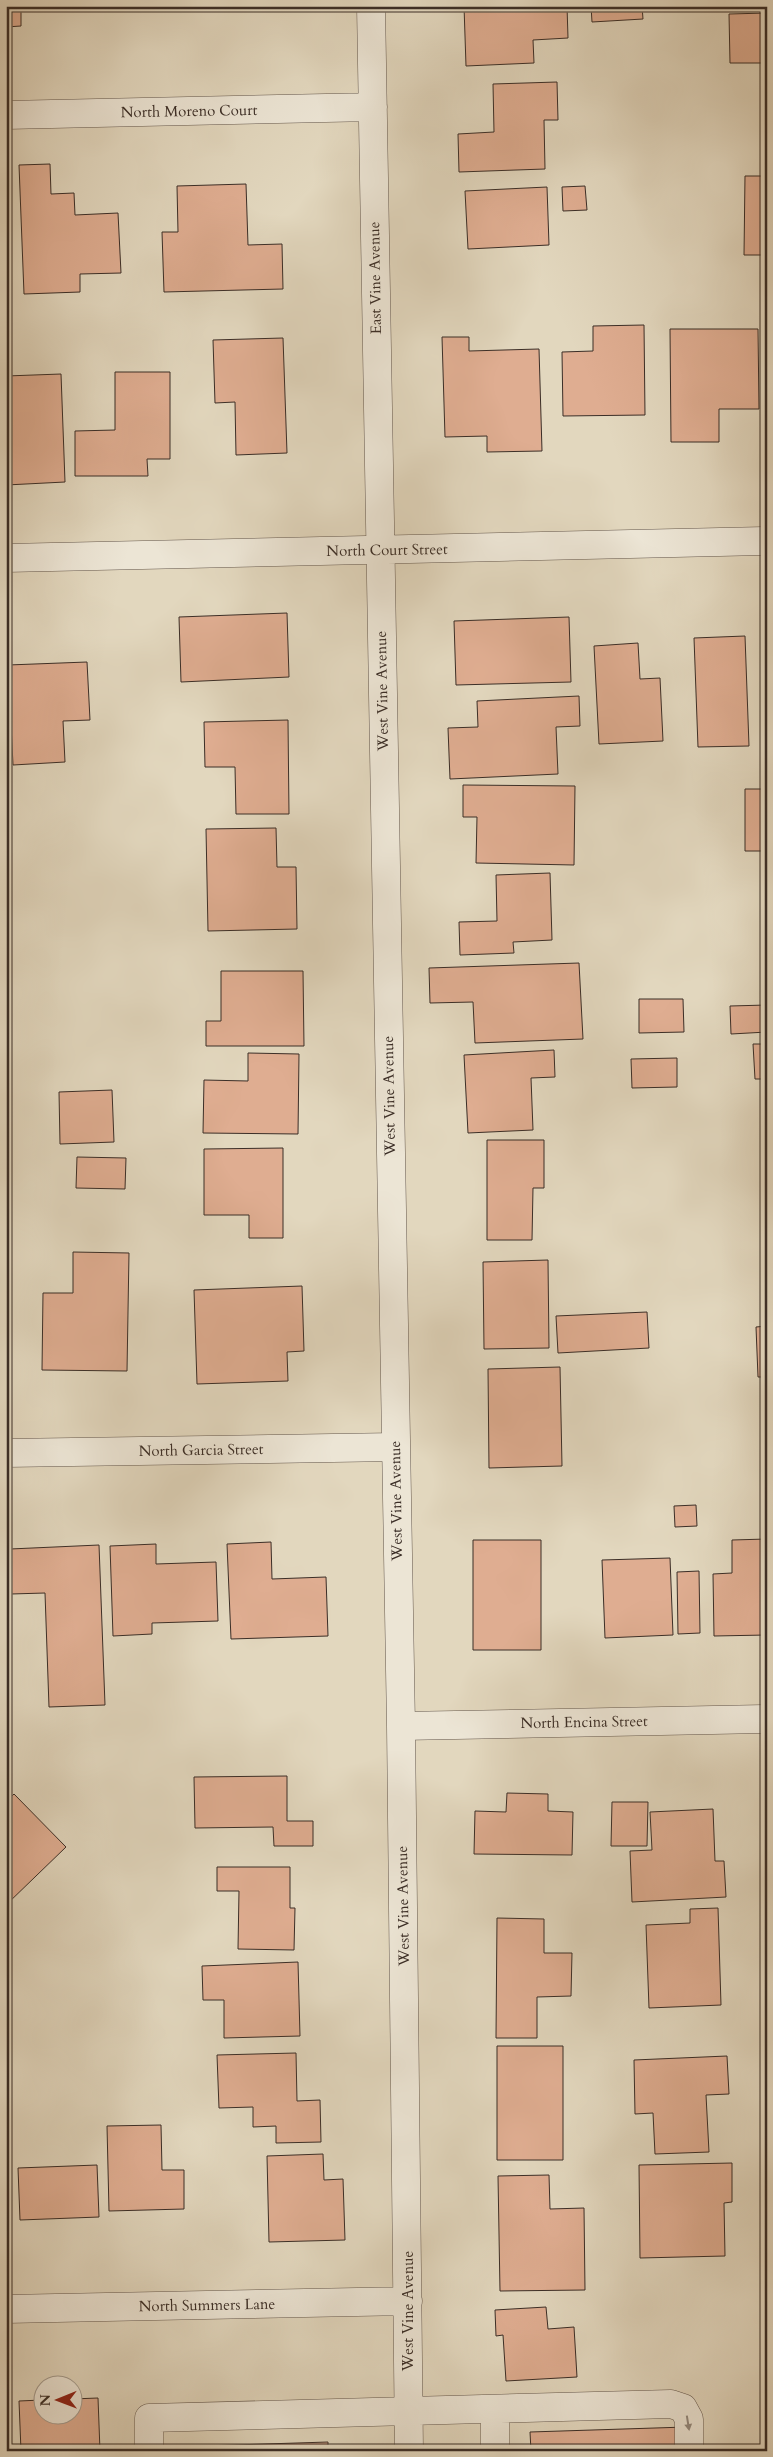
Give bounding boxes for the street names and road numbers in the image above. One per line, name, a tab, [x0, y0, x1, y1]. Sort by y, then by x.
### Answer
street label: North Moreno Court	[121, 100, 258, 122]
street label: East Vine Avenue	[364, 221, 386, 335]
street label: North Court Street	[326, 539, 448, 561]
street label: West Vine Avenue	[371, 630, 393, 752]
street label: West Vine Avenue	[378, 1035, 400, 1157]
street label: North Garcia Street	[138, 1439, 264, 1461]
street label: West Vine Avenue	[385, 1440, 407, 1562]
street label: North Encina Street	[520, 1711, 648, 1733]
street label: West Vine Avenue	[392, 1845, 414, 1967]
street label: West Vine Avenue	[398, 2251, 418, 2372]
street label: North Summers Lane	[138, 2294, 276, 2316]

